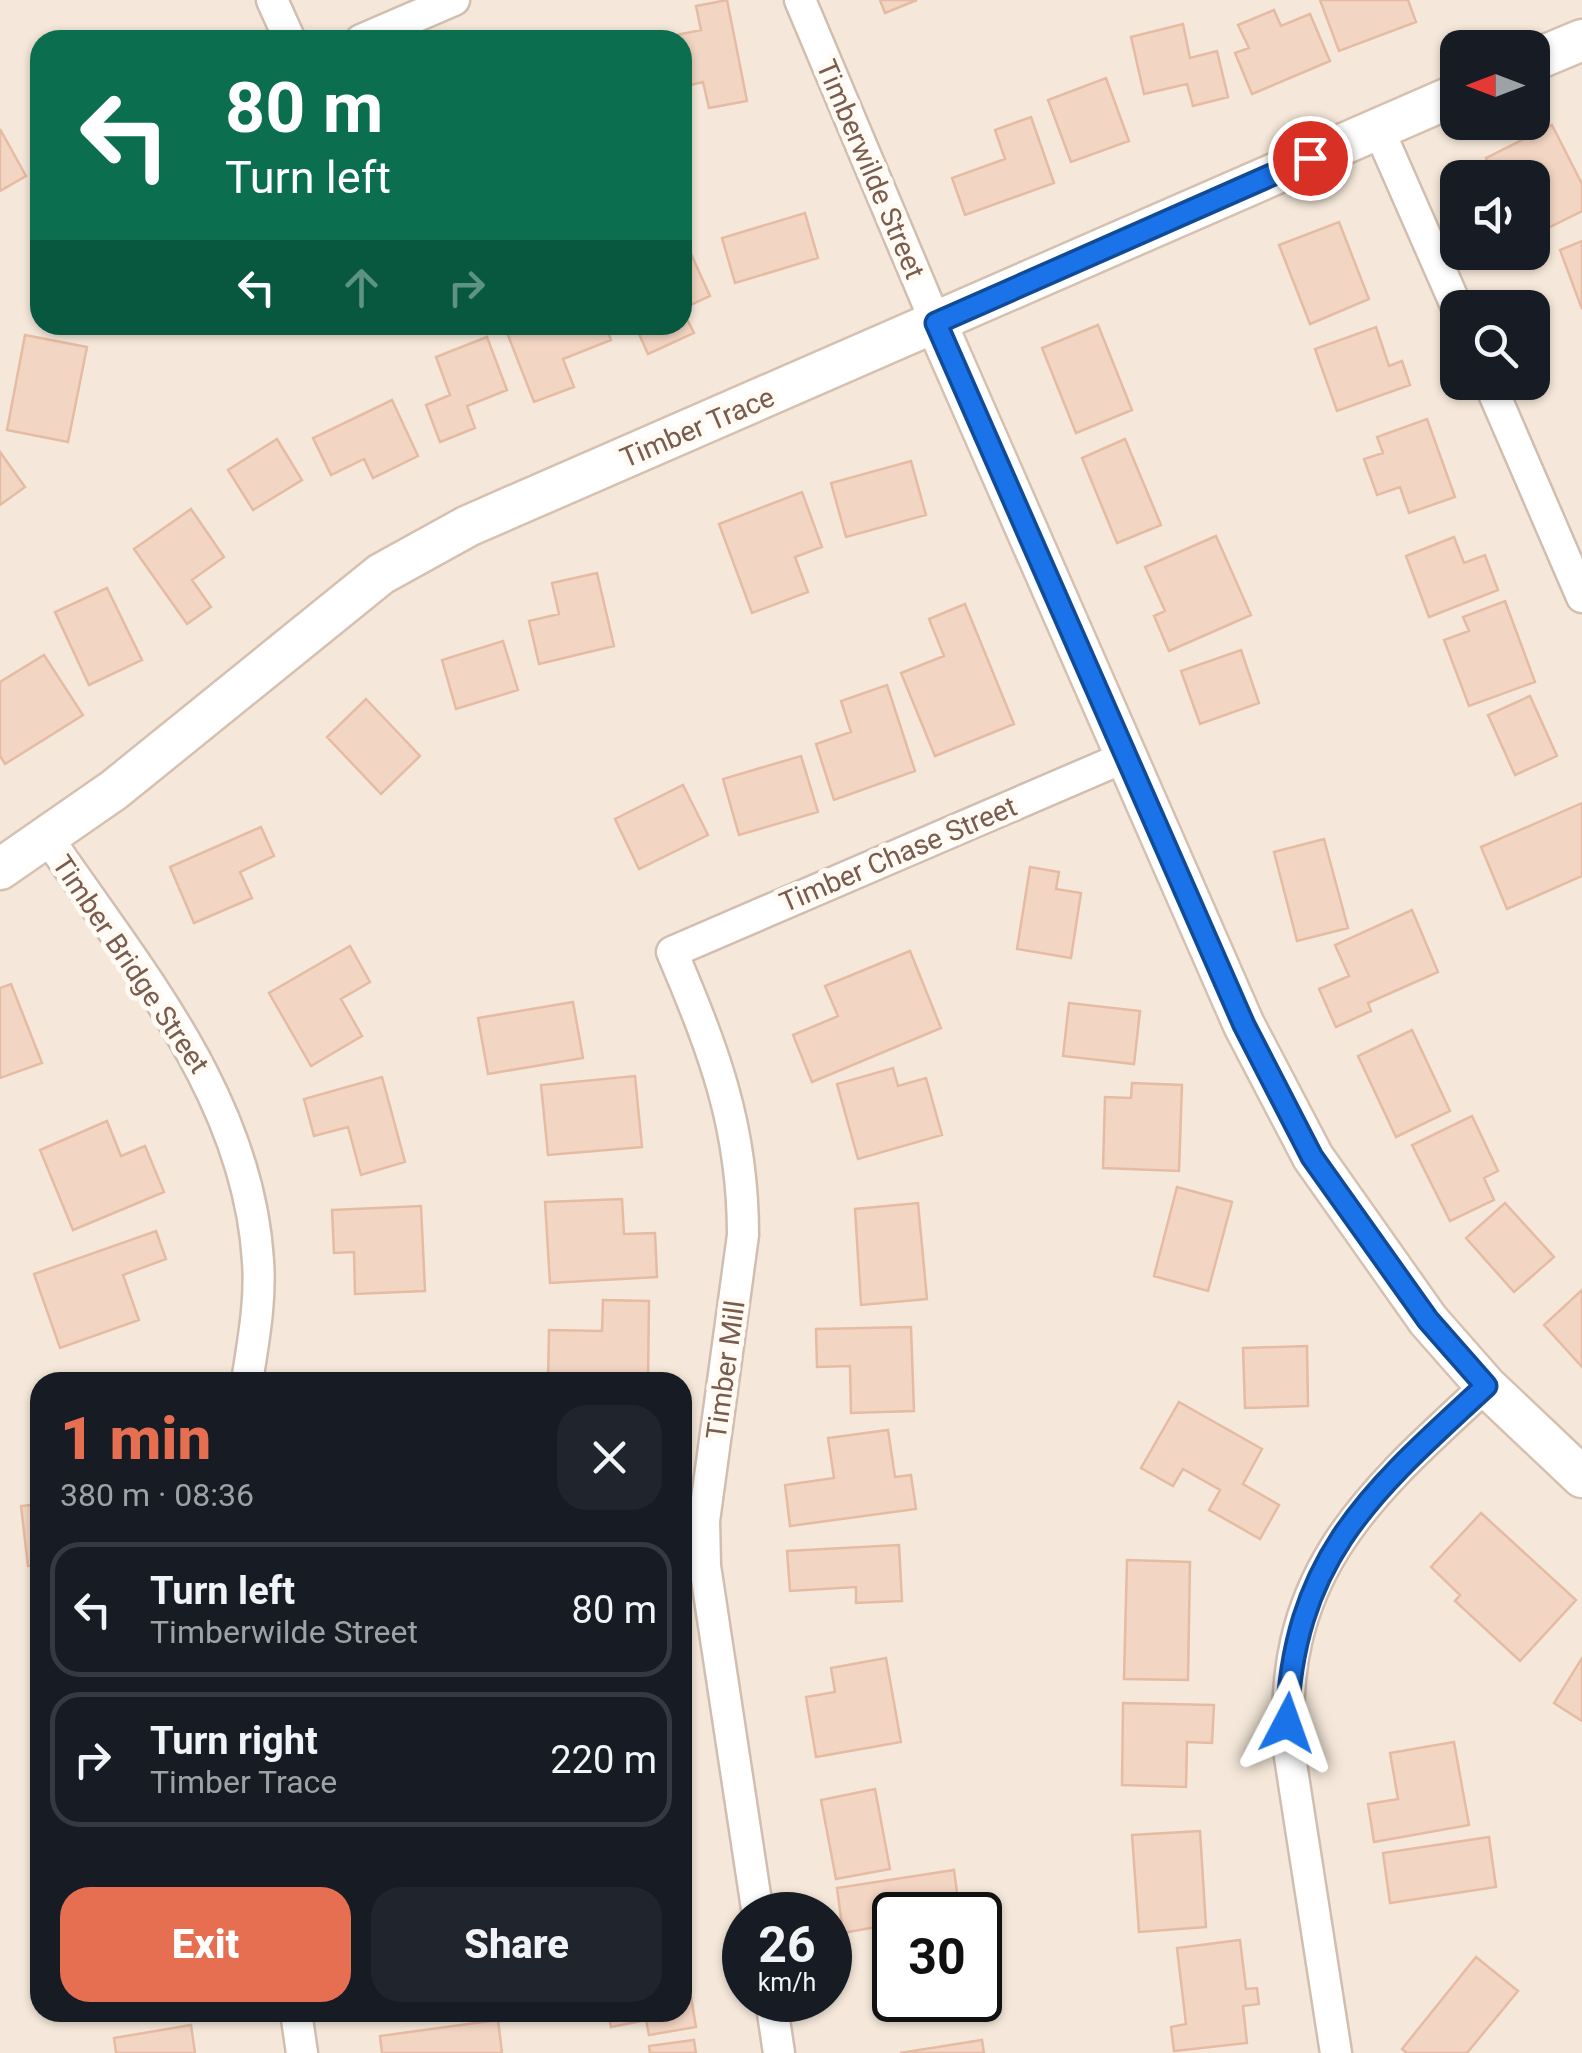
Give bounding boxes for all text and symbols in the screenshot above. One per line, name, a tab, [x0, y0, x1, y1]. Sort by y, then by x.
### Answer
north arrow	[1440, 30, 1550, 140]
map controls	[1440, 30, 1550, 400]
street label: Timberwilde Street	[810, 55, 932, 284]
text: 80 m	[225, 67, 383, 149]
icon: left	[60, 70, 190, 200]
pin	[1268, 116, 1353, 201]
icon: arrive	[1283, 131, 1338, 186]
text: Turn left	[225, 151, 391, 204]
button: sound	[1440, 160, 1550, 270]
icon: left	[229, 260, 284, 315]
icon: ahead	[334, 260, 389, 315]
icon: right	[439, 260, 494, 315]
button: search	[1440, 290, 1550, 400]
street label: Timber Trace	[615, 380, 779, 475]
street label: Timber Chase Street	[775, 790, 1022, 919]
street label: Timber Bridge Street	[45, 849, 216, 1080]
street label: Timber Mill	[699, 1298, 752, 1442]
text: 1 min	[60, 1403, 211, 1474]
button: close	[557, 1405, 662, 1510]
text: 380 m · 08:36	[60, 1476, 254, 1514]
text: Turn left	[150, 1569, 295, 1613]
icon: left	[65, 1582, 120, 1637]
text: 80 m	[572, 1588, 657, 1632]
text: Timberwilde Street	[150, 1613, 418, 1651]
position arrow	[1235, 1671, 1339, 1775]
text: Turn right	[150, 1719, 318, 1763]
icon: right	[65, 1732, 120, 1787]
text: 220 m	[550, 1738, 657, 1782]
text: Timber Trace	[150, 1763, 337, 1801]
button: Exit	[60, 1887, 351, 2002]
button: Share	[371, 1887, 662, 2002]
speed limit sign: 30	[872, 1892, 1002, 2022]
text: 26	[758, 1916, 816, 1974]
text: km/h	[758, 1968, 816, 1997]

